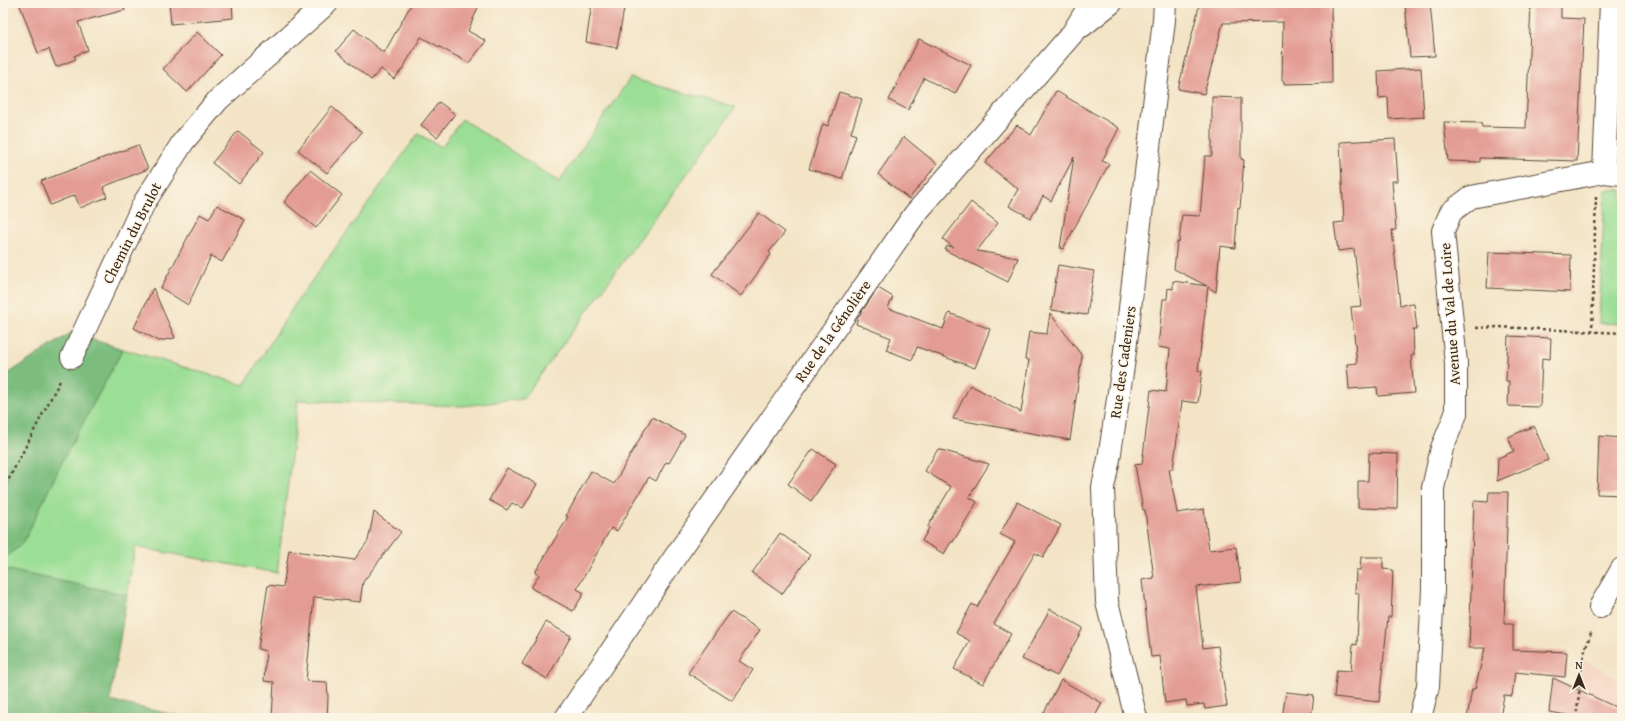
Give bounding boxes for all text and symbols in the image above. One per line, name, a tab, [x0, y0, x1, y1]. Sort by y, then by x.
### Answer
street label: Chemin du Brulot	[97, 178, 166, 287]
street label: Avenue du Val de Loire	[1434, 242, 1465, 386]
street label: Rue de la Génolière	[789, 275, 876, 386]
street label: Rue des Cadeniers	[1104, 304, 1141, 420]
north arrow	[1559, 655, 1599, 695]
text: N	[1575, 657, 1583, 673]

